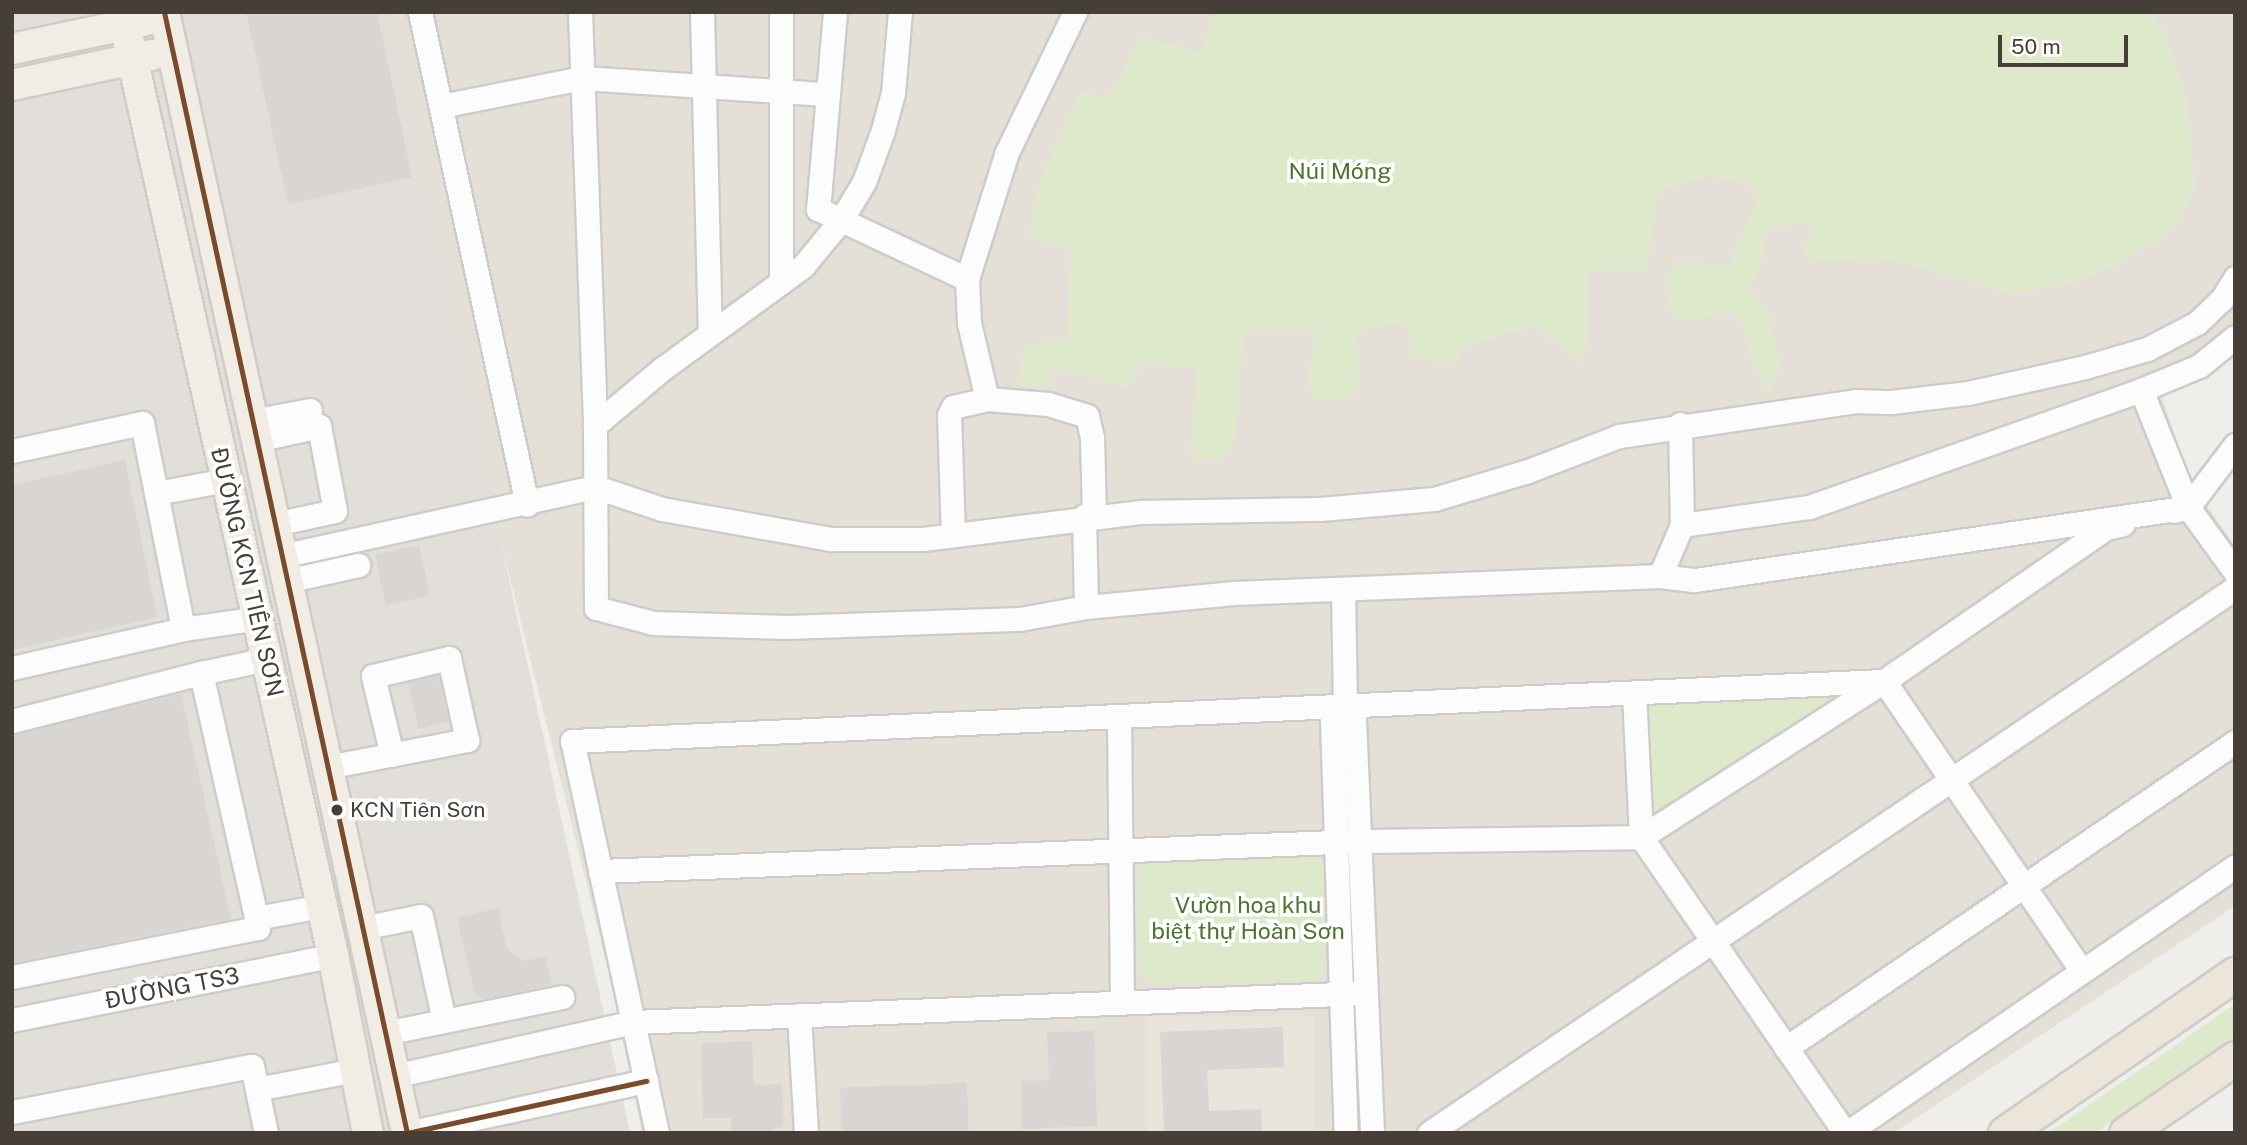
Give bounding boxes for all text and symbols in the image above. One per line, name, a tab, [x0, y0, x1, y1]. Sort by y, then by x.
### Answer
scale bar	[2002, 21, 2132, 65]
text: 50 m	[2011, 34, 2061, 59]
park label: Núi Móng	[1289, 157, 1391, 185]
street label: ĐƯỜNG KCN TIÊN SƠN	[205, 445, 289, 699]
place label: KCN Tiên Sơn	[350, 797, 485, 823]
marker: KCN Tiên Sơn	[330, 803, 344, 817]
park label: Vườn hoa khu biệt thự Hoàn Sơn	[1151, 891, 1345, 945]
street label: ĐƯỜNG TS3	[102, 961, 242, 1015]

